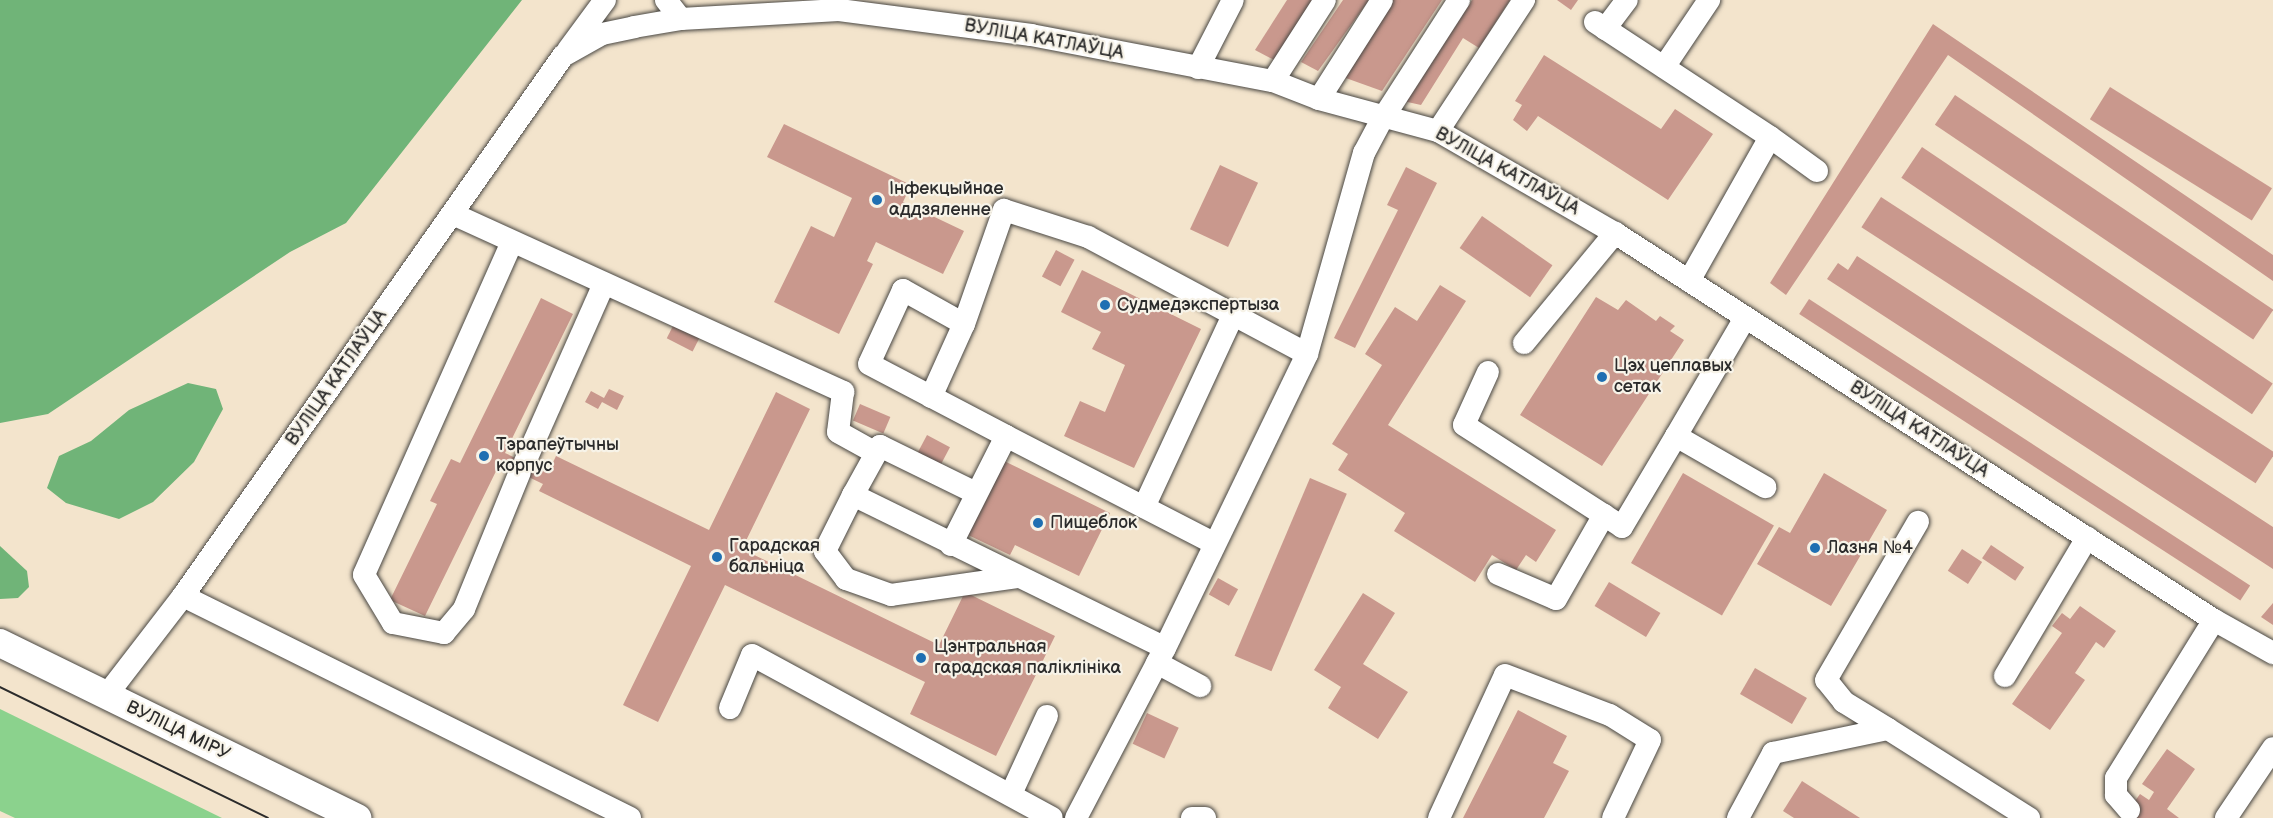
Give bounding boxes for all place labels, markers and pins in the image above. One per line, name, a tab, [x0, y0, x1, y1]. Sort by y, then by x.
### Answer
place label: Інфекцыйнае аддзяленне	[889, 179, 1004, 222]
marker: Інфекцыйнае аддзяленне	[870, 193, 884, 207]
place label: Судмедэкспертыза	[1117, 294, 1280, 316]
marker: Судмедэкспертыза	[1098, 298, 1112, 312]
place label: Цэх цеплавых сетак	[1614, 356, 1732, 398]
marker: Цэх цеплавых сетак	[1595, 370, 1609, 384]
place label: Тэрапеўтычны корпус	[496, 435, 619, 478]
marker: Тэрапеўтычны корпус	[477, 449, 491, 463]
place label: Пищеблок	[1050, 512, 1137, 534]
marker: Пищеблок	[1031, 516, 1045, 530]
place label: Гарадская бальніца	[729, 536, 820, 578]
place label: Лазня №4	[1827, 537, 1913, 559]
marker: Лазня №4	[1808, 541, 1822, 555]
marker: Гарадская бальніца	[710, 550, 724, 564]
place label: Цэнтральная гарадская паліклініка	[934, 637, 1121, 680]
marker: Цэнтральная гарадская паліклініка	[912, 649, 930, 667]

